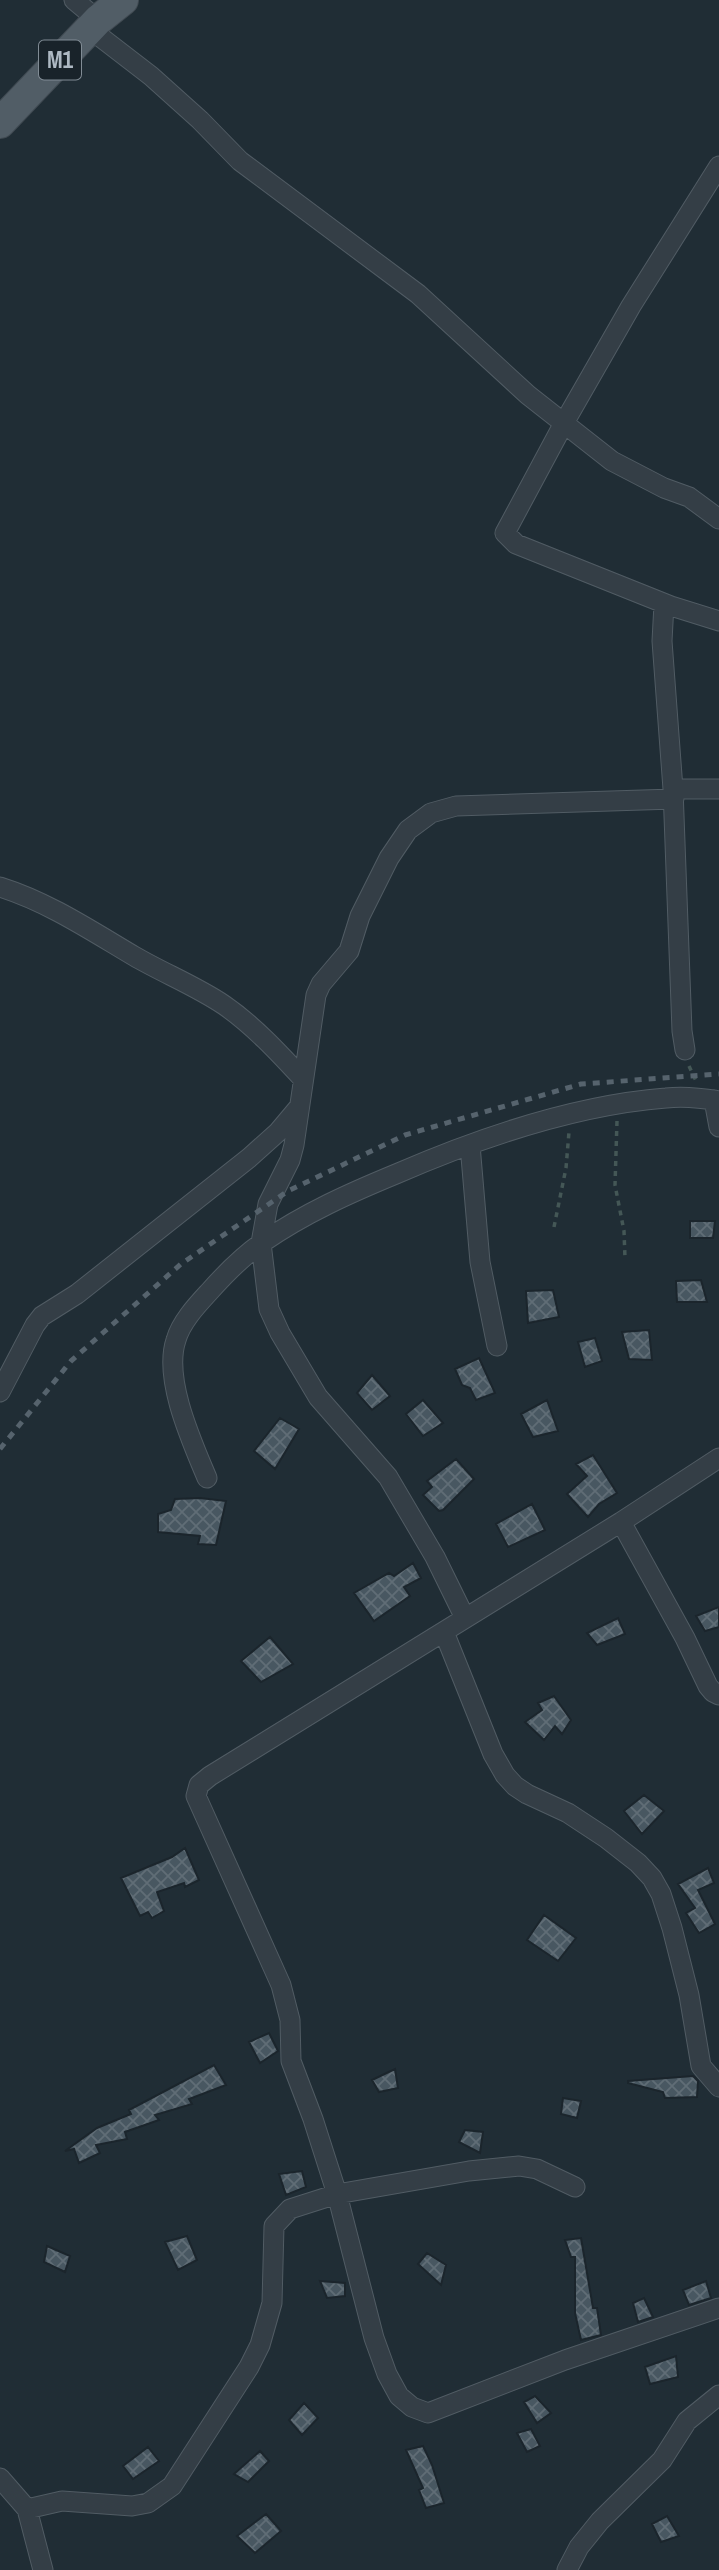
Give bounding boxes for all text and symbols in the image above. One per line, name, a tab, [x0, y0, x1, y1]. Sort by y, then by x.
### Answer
road number: M1	[39, 40, 81, 80]

